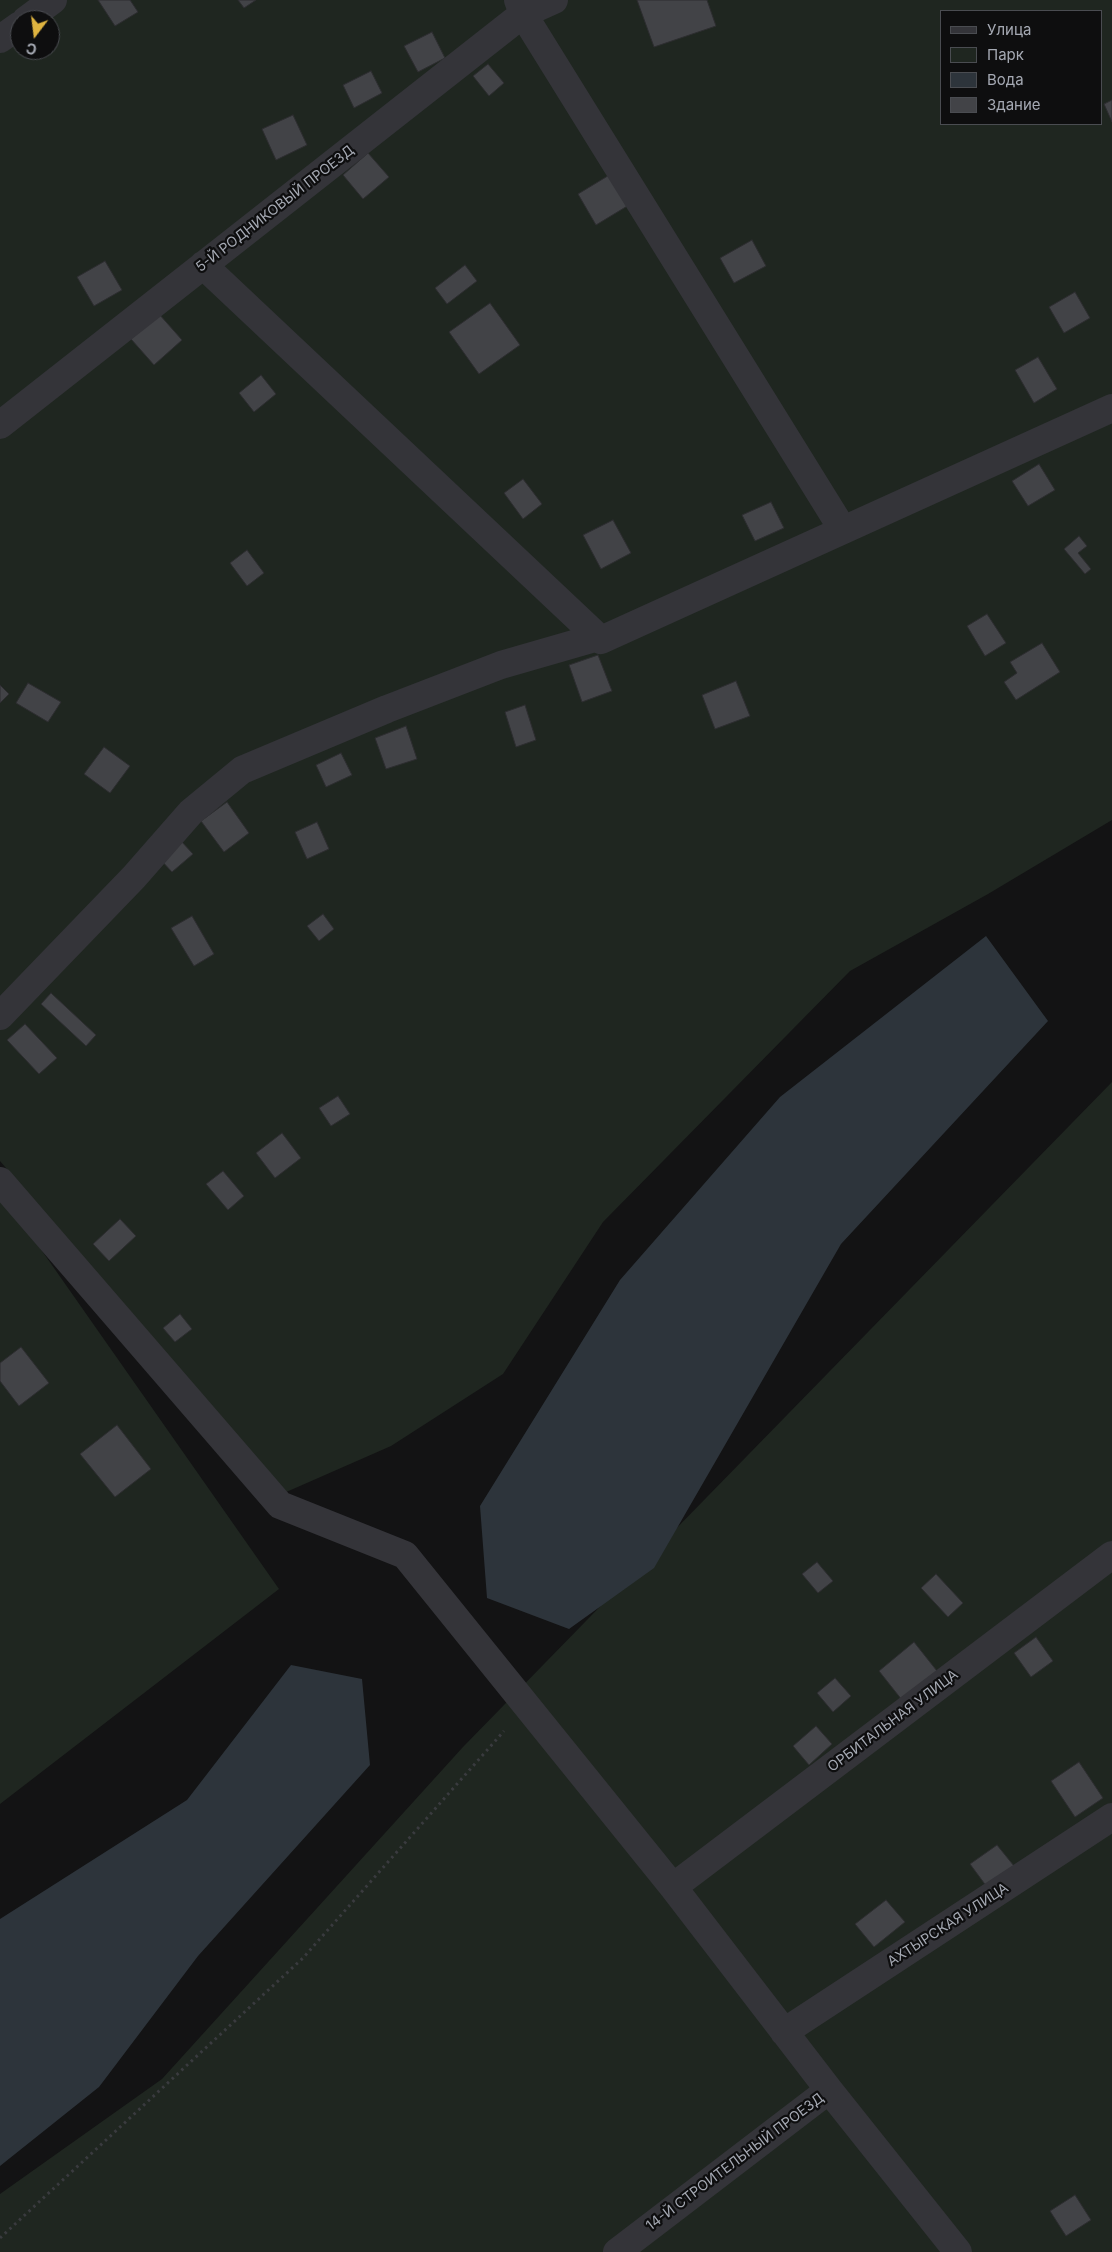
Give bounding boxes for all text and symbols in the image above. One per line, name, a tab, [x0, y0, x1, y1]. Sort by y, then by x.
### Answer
north arrow	[10, 10, 60, 60]
legend	[940, 10, 1102, 125]
text: Улица	[987, 20, 1031, 39]
text: С	[24, 39, 38, 59]
text: Парк	[987, 45, 1024, 64]
text: Вода	[987, 70, 1024, 89]
text: Здание	[987, 95, 1041, 114]
street label: 5-Й РОДНИКОВЫЙ ПРОЕЗД	[193, 142, 357, 276]
street label: ОРБИТАЛЬНАЯ УЛИЦА	[824, 1666, 962, 1776]
street label: АХТЫРСКАЯ УЛИЦА	[884, 1880, 1012, 1970]
street label: 14-Й СТРОИТЕЛЬНЫЙ ПРОЕЗД	[643, 2090, 827, 2234]

